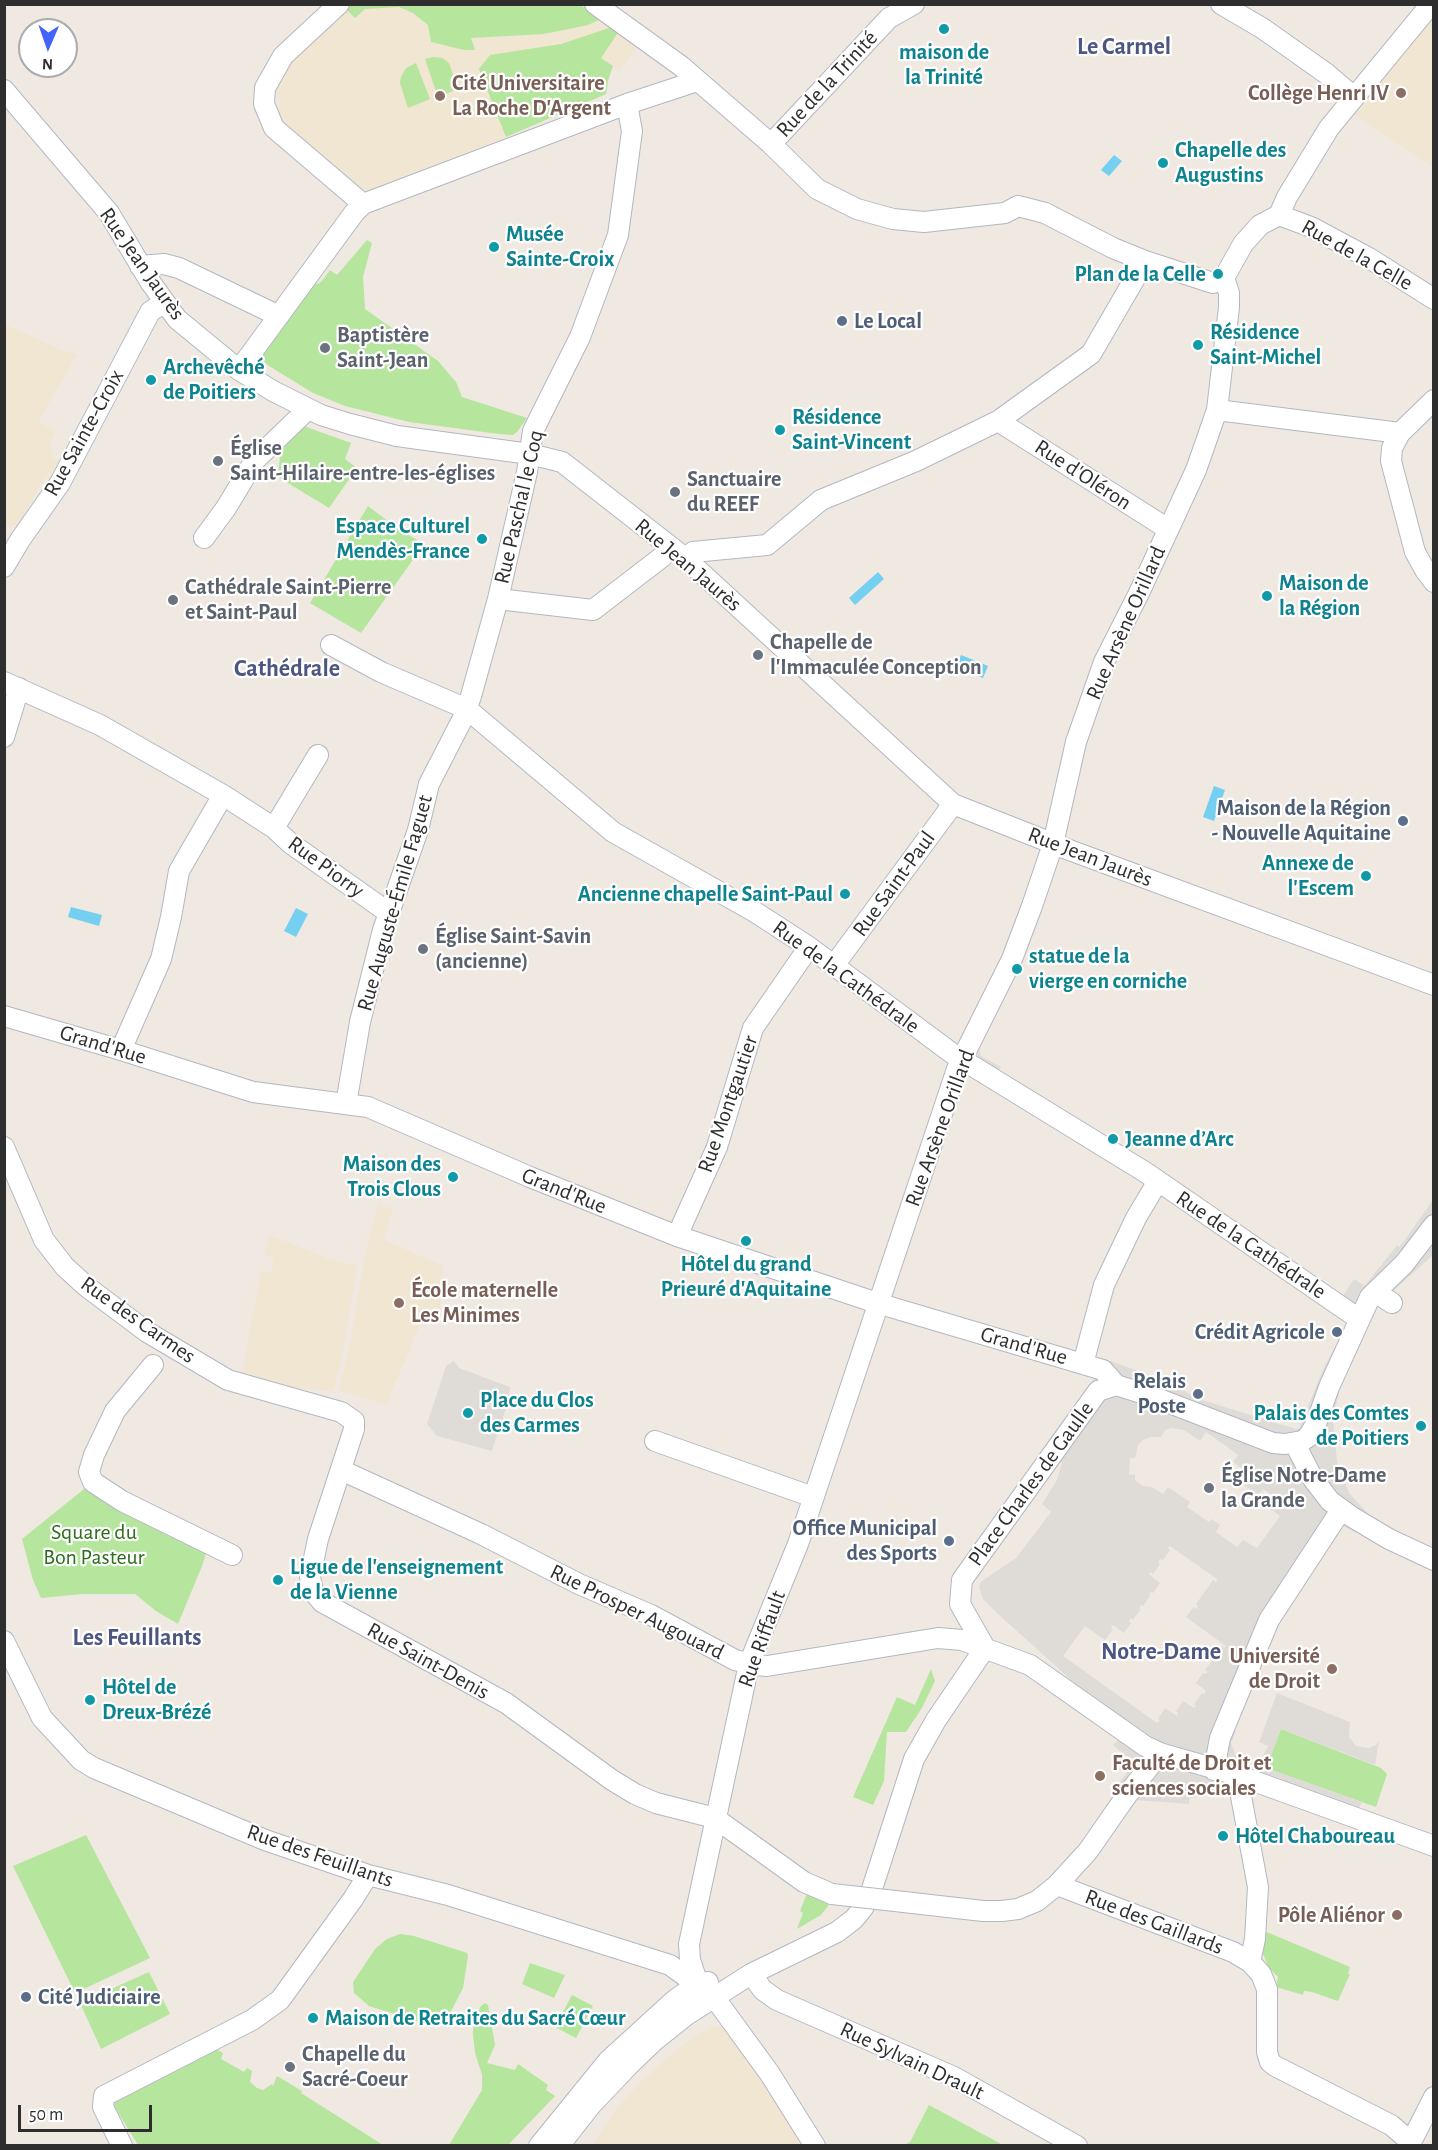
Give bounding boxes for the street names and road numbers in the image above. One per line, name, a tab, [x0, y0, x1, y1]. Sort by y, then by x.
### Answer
street label: Rue de la Trinité	[771, 25, 883, 143]
street label: Rue Jean Jaurès	[94, 203, 190, 325]
street label: Rue de la Celle	[1297, 214, 1417, 296]
street label: Rue Sainte-Croix	[38, 365, 130, 501]
street label: Rue Paschal le Coq	[488, 427, 550, 587]
street label: Rue d'Oléron	[1030, 434, 1136, 516]
street label: Rue Jean Jaurès	[629, 513, 747, 617]
street label: Rue Arsène Orillard	[1080, 542, 1172, 704]
street label: Rue Auguste-Émile Faguet	[351, 792, 439, 1014]
street label: Rue Jean Jaurès	[1024, 821, 1156, 893]
street label: Rue Saint-Paul	[847, 826, 941, 942]
street label: Rue Piorry	[283, 830, 369, 904]
street label: Rue de la Cathédrale	[767, 915, 925, 1039]
street label: Grand'Rue	[57, 1019, 149, 1071]
street label: Rue Montgautier	[692, 1032, 764, 1176]
street label: Rue Arsène Orillard	[899, 1046, 981, 1210]
street label: Grand'Rue	[518, 1162, 610, 1220]
street label: Rue de la Cathédrale	[1171, 1185, 1331, 1305]
street label: Rue des Carmes	[75, 1271, 201, 1369]
street label: Grand'Rue	[978, 1321, 1070, 1371]
street label: Place Charles de Gaulle	[962, 1397, 1100, 1571]
street label: Rue Prosper Augouard	[546, 1558, 728, 1666]
street label: Rue Riffault	[732, 1587, 792, 1691]
street label: Rue Saint-Denis	[362, 1617, 494, 1705]
street label: Rue des Feuillants	[243, 1819, 397, 1893]
street label: Rue des Gaillards	[1081, 1884, 1227, 1960]
street label: Rue Sylvain Drault	[836, 2016, 988, 2106]

